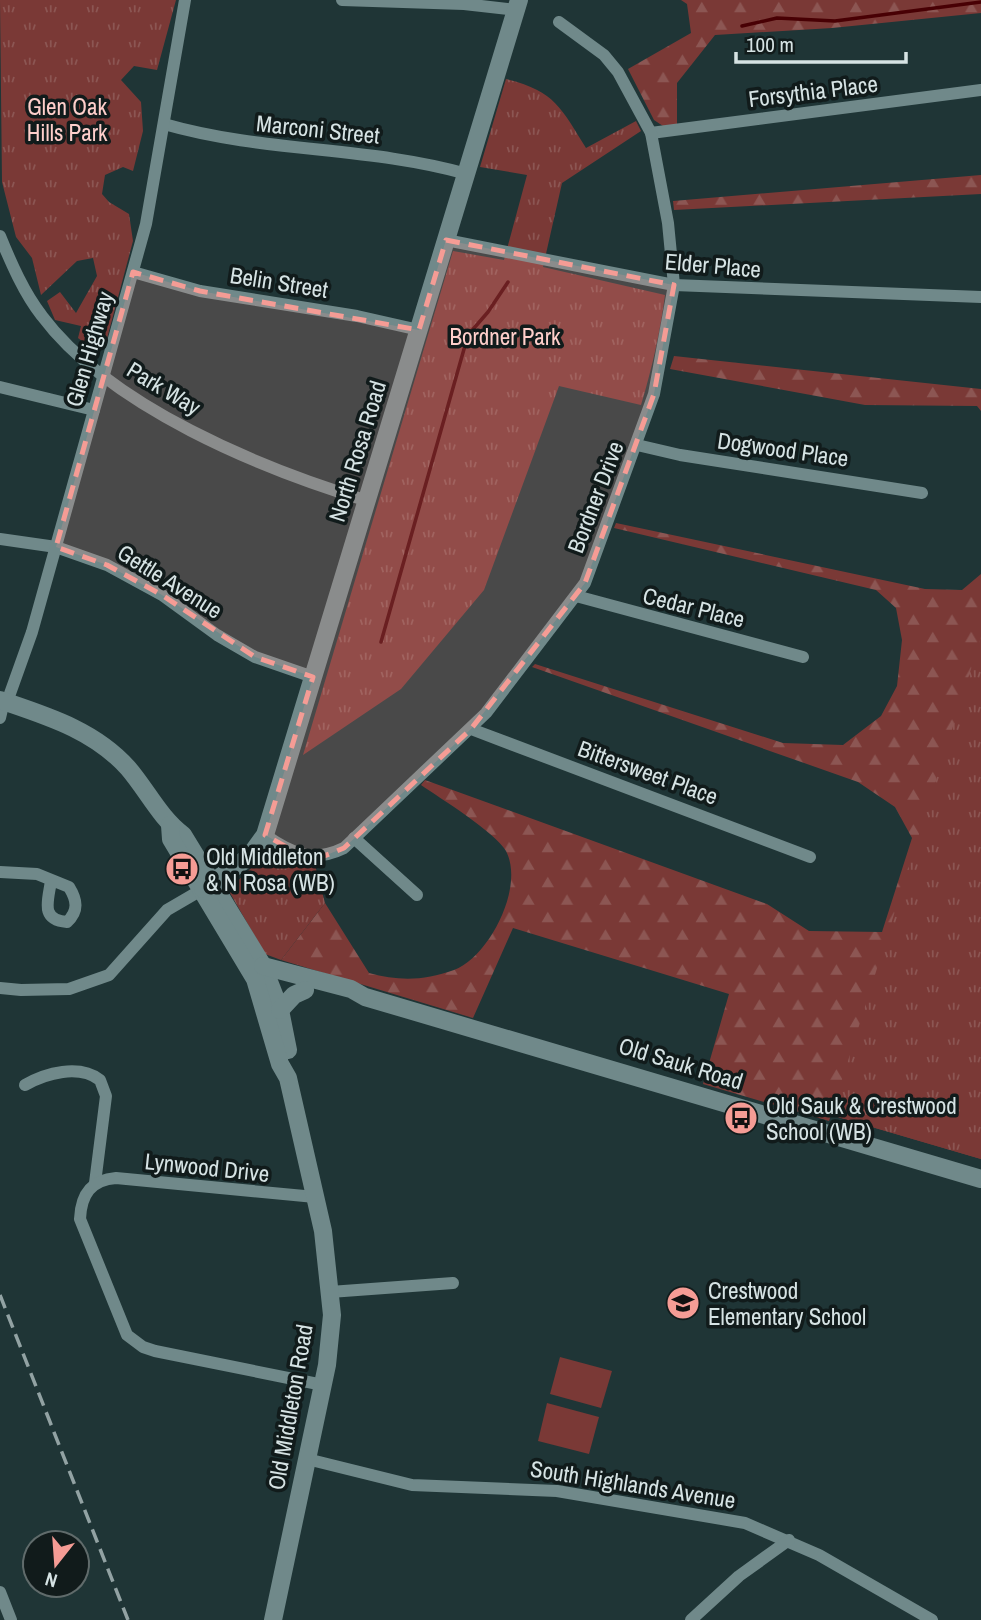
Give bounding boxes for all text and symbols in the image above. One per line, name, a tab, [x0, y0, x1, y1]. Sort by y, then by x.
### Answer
scale bar	[736, 21, 906, 65]
text: 100 m	[746, 30, 794, 59]
street label: Forsythia Place	[747, 68, 879, 114]
park label: Glen Oak Hills Park	[27, 91, 108, 148]
street label: Marconi Street	[255, 107, 381, 151]
street label: Elder Place	[664, 245, 762, 285]
street label: Belin Street	[228, 259, 330, 305]
street label: Glen Highway	[58, 287, 120, 410]
park label: Bordner Park	[449, 321, 561, 352]
street label: Park Way	[121, 354, 207, 422]
street label: North Rosa Road	[321, 377, 393, 525]
street label: Dogwood Place	[715, 424, 851, 474]
street label: Bordner Drive	[559, 437, 631, 557]
street label: Gettle Avenue	[112, 537, 228, 625]
street label: Cedar Place	[640, 579, 748, 635]
street label: Bittersweet Place	[574, 732, 722, 812]
place label: Old Middleton & N Rosa (WB)	[206, 841, 335, 898]
bus stop icon: Old Middleton & N Rosa (WB)	[163, 850, 201, 888]
street label: Old Sauk Road	[615, 1029, 747, 1097]
place label: Old Sauk & Crestwood School (WB)	[766, 1090, 957, 1147]
bus stop icon: Old Sauk & Crestwood School (WB)	[722, 1099, 760, 1137]
street label: Lynwood Drive	[143, 1145, 271, 1189]
place label: Crestwood Elementary School	[708, 1275, 866, 1332]
school or university icon: Crestwood Elementary School	[664, 1284, 702, 1322]
street label: Old Middleton Road	[260, 1322, 320, 1492]
street label: South Highlands Avenue	[528, 1452, 738, 1516]
north arrow	[21, 1529, 91, 1599]
text: N	[42, 1566, 60, 1594]

